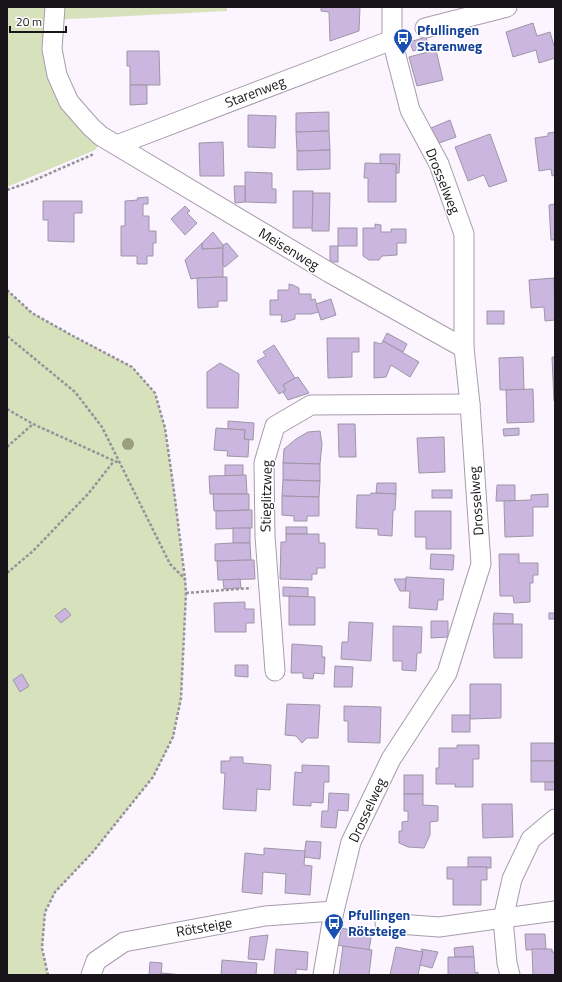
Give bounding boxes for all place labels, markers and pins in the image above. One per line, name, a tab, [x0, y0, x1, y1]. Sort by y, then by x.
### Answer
place label: Pfullingen Starenweg	[417, 19, 483, 56]
bus stop icon: Pfullingen Starenweg	[392, 27, 414, 55]
place label: Pfullingen Rötsteige	[348, 904, 410, 941]
bus stop icon: Pfullingen Rötsteige	[323, 912, 345, 940]

